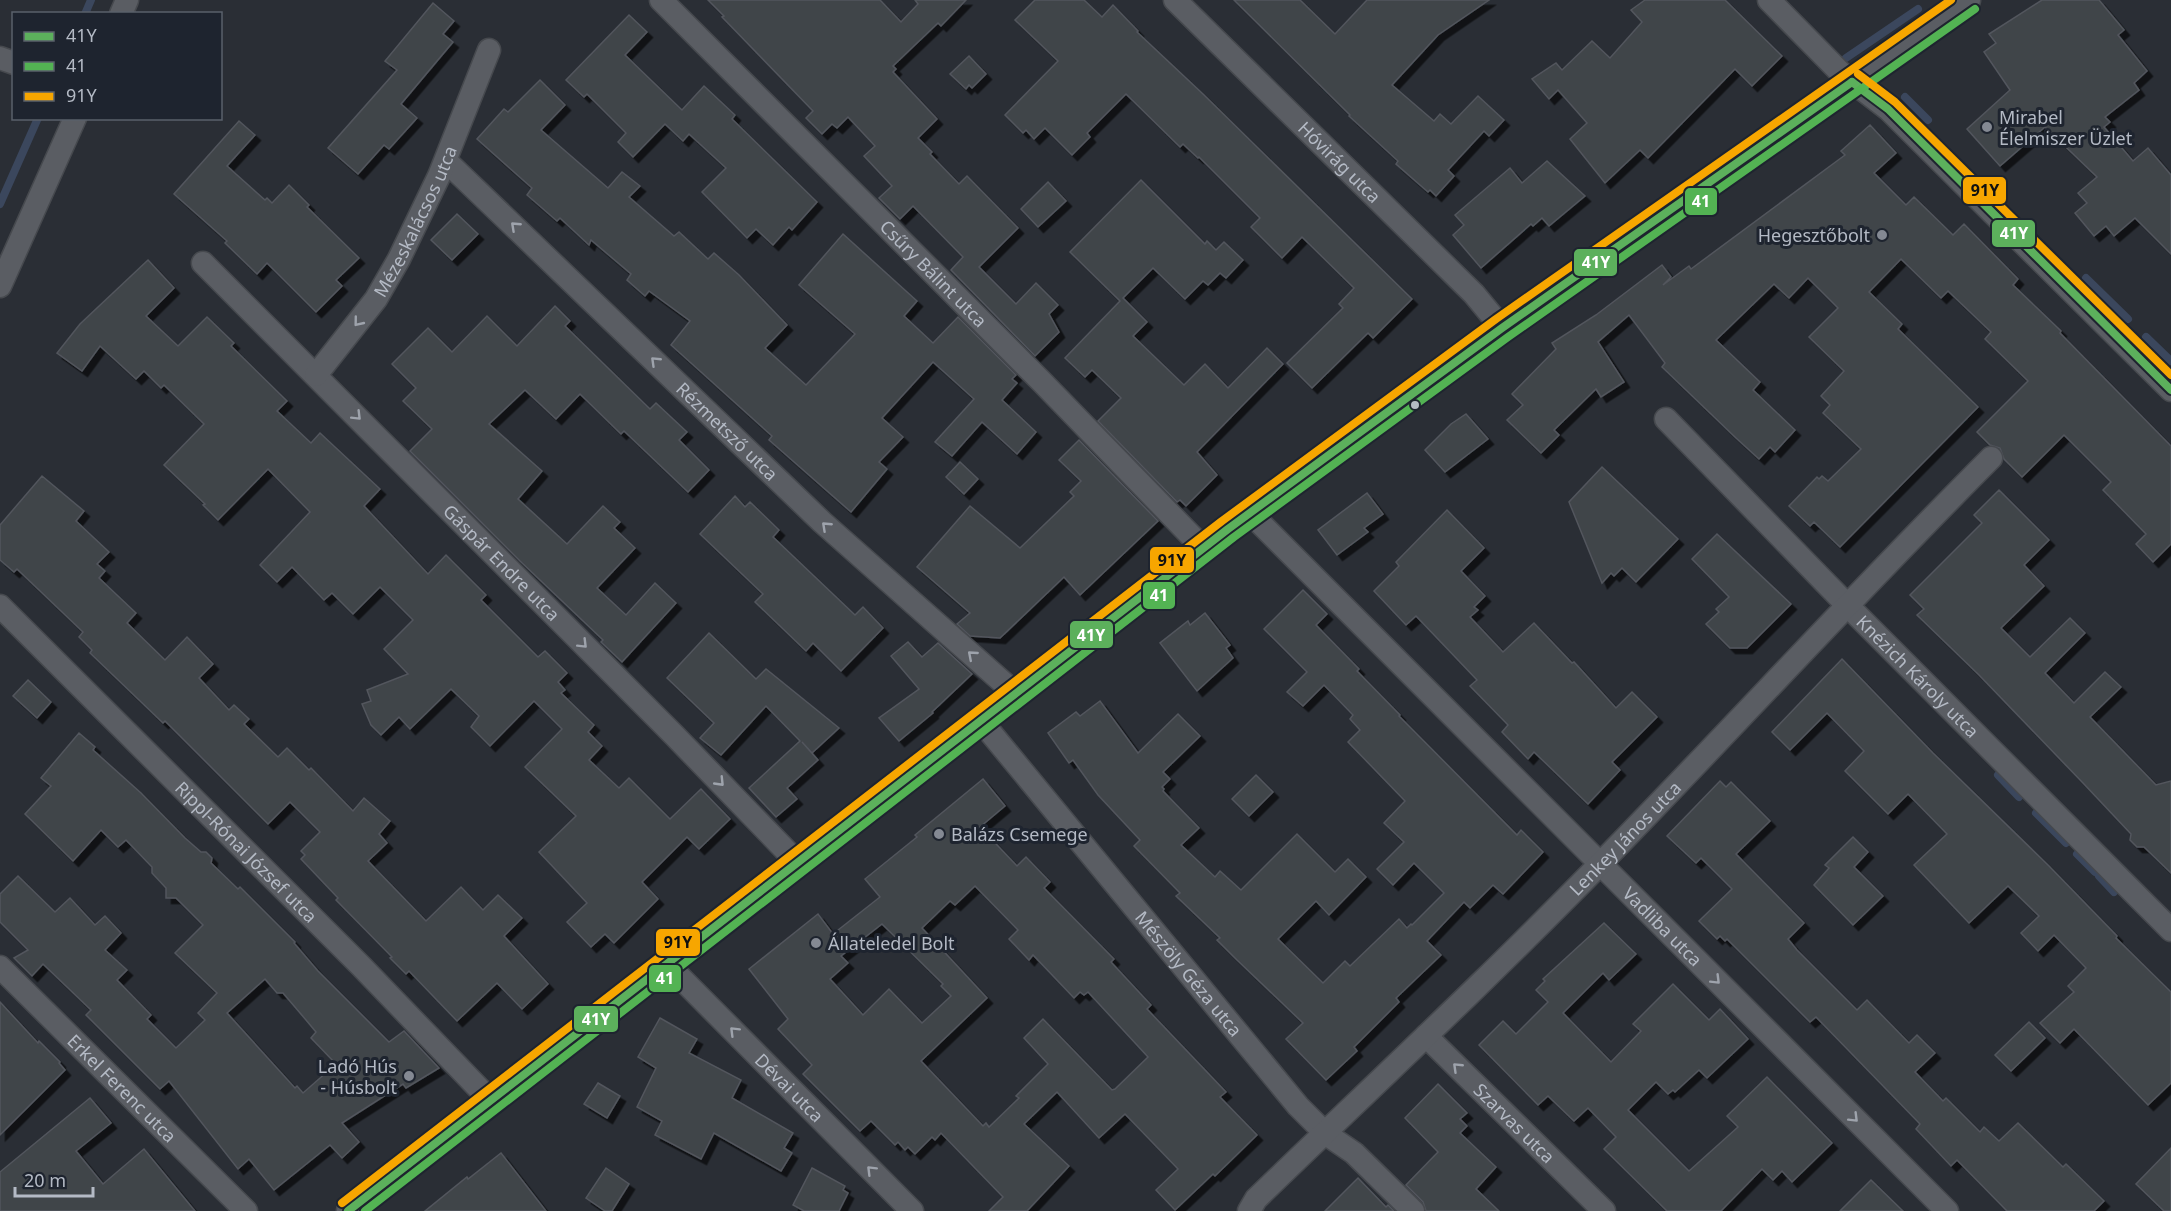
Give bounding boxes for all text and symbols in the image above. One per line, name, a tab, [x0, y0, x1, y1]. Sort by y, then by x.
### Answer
legend	[12, 12, 222, 120]
text: 41Y	[66, 23, 98, 47]
text: 41	[66, 53, 87, 77]
text: 91Y	[66, 83, 98, 107]
place label: Mirabel Élelmiszer Üzlet	[1999, 105, 2133, 150]
street label: Hóvirág utca	[1293, 116, 1386, 208]
marker: Mirabel Élelmiszer Üzlet	[1980, 120, 1994, 134]
street label: Mézeskalácsos utca	[368, 142, 462, 301]
line badge: 91Y	[1962, 176, 2007, 205]
text: 91Y	[1971, 179, 2000, 201]
line badge: 41	[1684, 187, 1718, 216]
text: 41	[1692, 190, 1710, 212]
street label: Csűry Bálint utca	[875, 214, 992, 332]
line badge: 41Y	[1991, 219, 2036, 248]
one-way arrow	[511, 222, 522, 233]
text: 41Y	[2000, 222, 2029, 244]
place label: Hegesztőbolt	[1758, 223, 1870, 247]
marker: Hegesztőbolt	[1875, 228, 1889, 242]
line badge: 41Y	[1573, 248, 1618, 277]
text: 41Y	[1582, 251, 1611, 273]
one-way arrow	[354, 316, 365, 327]
one-way arrow	[652, 358, 663, 369]
street label: Rézmetsző utca	[671, 377, 783, 486]
unlabelled marker	[1409, 399, 1421, 411]
one-way arrow	[349, 409, 360, 420]
street label: Gáspár Endre utca	[438, 499, 565, 626]
one-way arrow	[822, 522, 833, 533]
line badge: 91Y	[1149, 546, 1195, 574]
text: 91Y	[1158, 549, 1187, 571]
line badge: 41	[1142, 581, 1176, 610]
text: 41	[1150, 584, 1168, 606]
street label: Knézich Károly utca	[1852, 610, 1984, 743]
line badge: 41Y	[1069, 620, 1114, 649]
text: 41Y	[1077, 624, 1106, 646]
one-way arrow	[576, 637, 586, 648]
one-way arrow	[968, 651, 979, 662]
one-way arrow	[713, 775, 724, 786]
street label: Rippl-Rónai József utca	[170, 776, 323, 928]
street label: Lenkey János utca	[1564, 776, 1686, 901]
place label: Balázs Csemege	[951, 822, 1088, 846]
marker: Balázs Csemege	[932, 827, 946, 841]
street label: Vadliba utca	[1618, 881, 1708, 971]
street label: Mészöly Géza utca	[1130, 906, 1248, 1041]
line badge: 91Y	[655, 928, 701, 957]
text: 91Y	[664, 931, 693, 953]
place label: Állateledel Bolt	[828, 931, 955, 955]
marker: Állateledel Bolt	[809, 936, 823, 950]
line badge: 41	[648, 964, 682, 993]
text: 41	[656, 967, 674, 989]
one-way arrow	[1709, 973, 1720, 983]
line badge: 41Y	[573, 1005, 619, 1033]
text: 41Y	[582, 1008, 611, 1030]
one-way arrow	[730, 1028, 741, 1039]
street label: Erkel Ferenc utca	[62, 1029, 182, 1147]
street label: Dévai utca	[750, 1048, 829, 1127]
place label: Ladó Hús - Húsbolt	[318, 1054, 397, 1099]
one-way arrow	[1454, 1063, 1464, 1074]
marker: Ladó Hús - Húsbolt	[402, 1069, 416, 1083]
street label: Szarvas utca	[1469, 1078, 1560, 1168]
one-way arrow	[1847, 1111, 1858, 1121]
scale bar	[15, 1160, 93, 1198]
one-way arrow	[868, 1166, 879, 1177]
text: 20 m	[24, 1168, 66, 1192]

